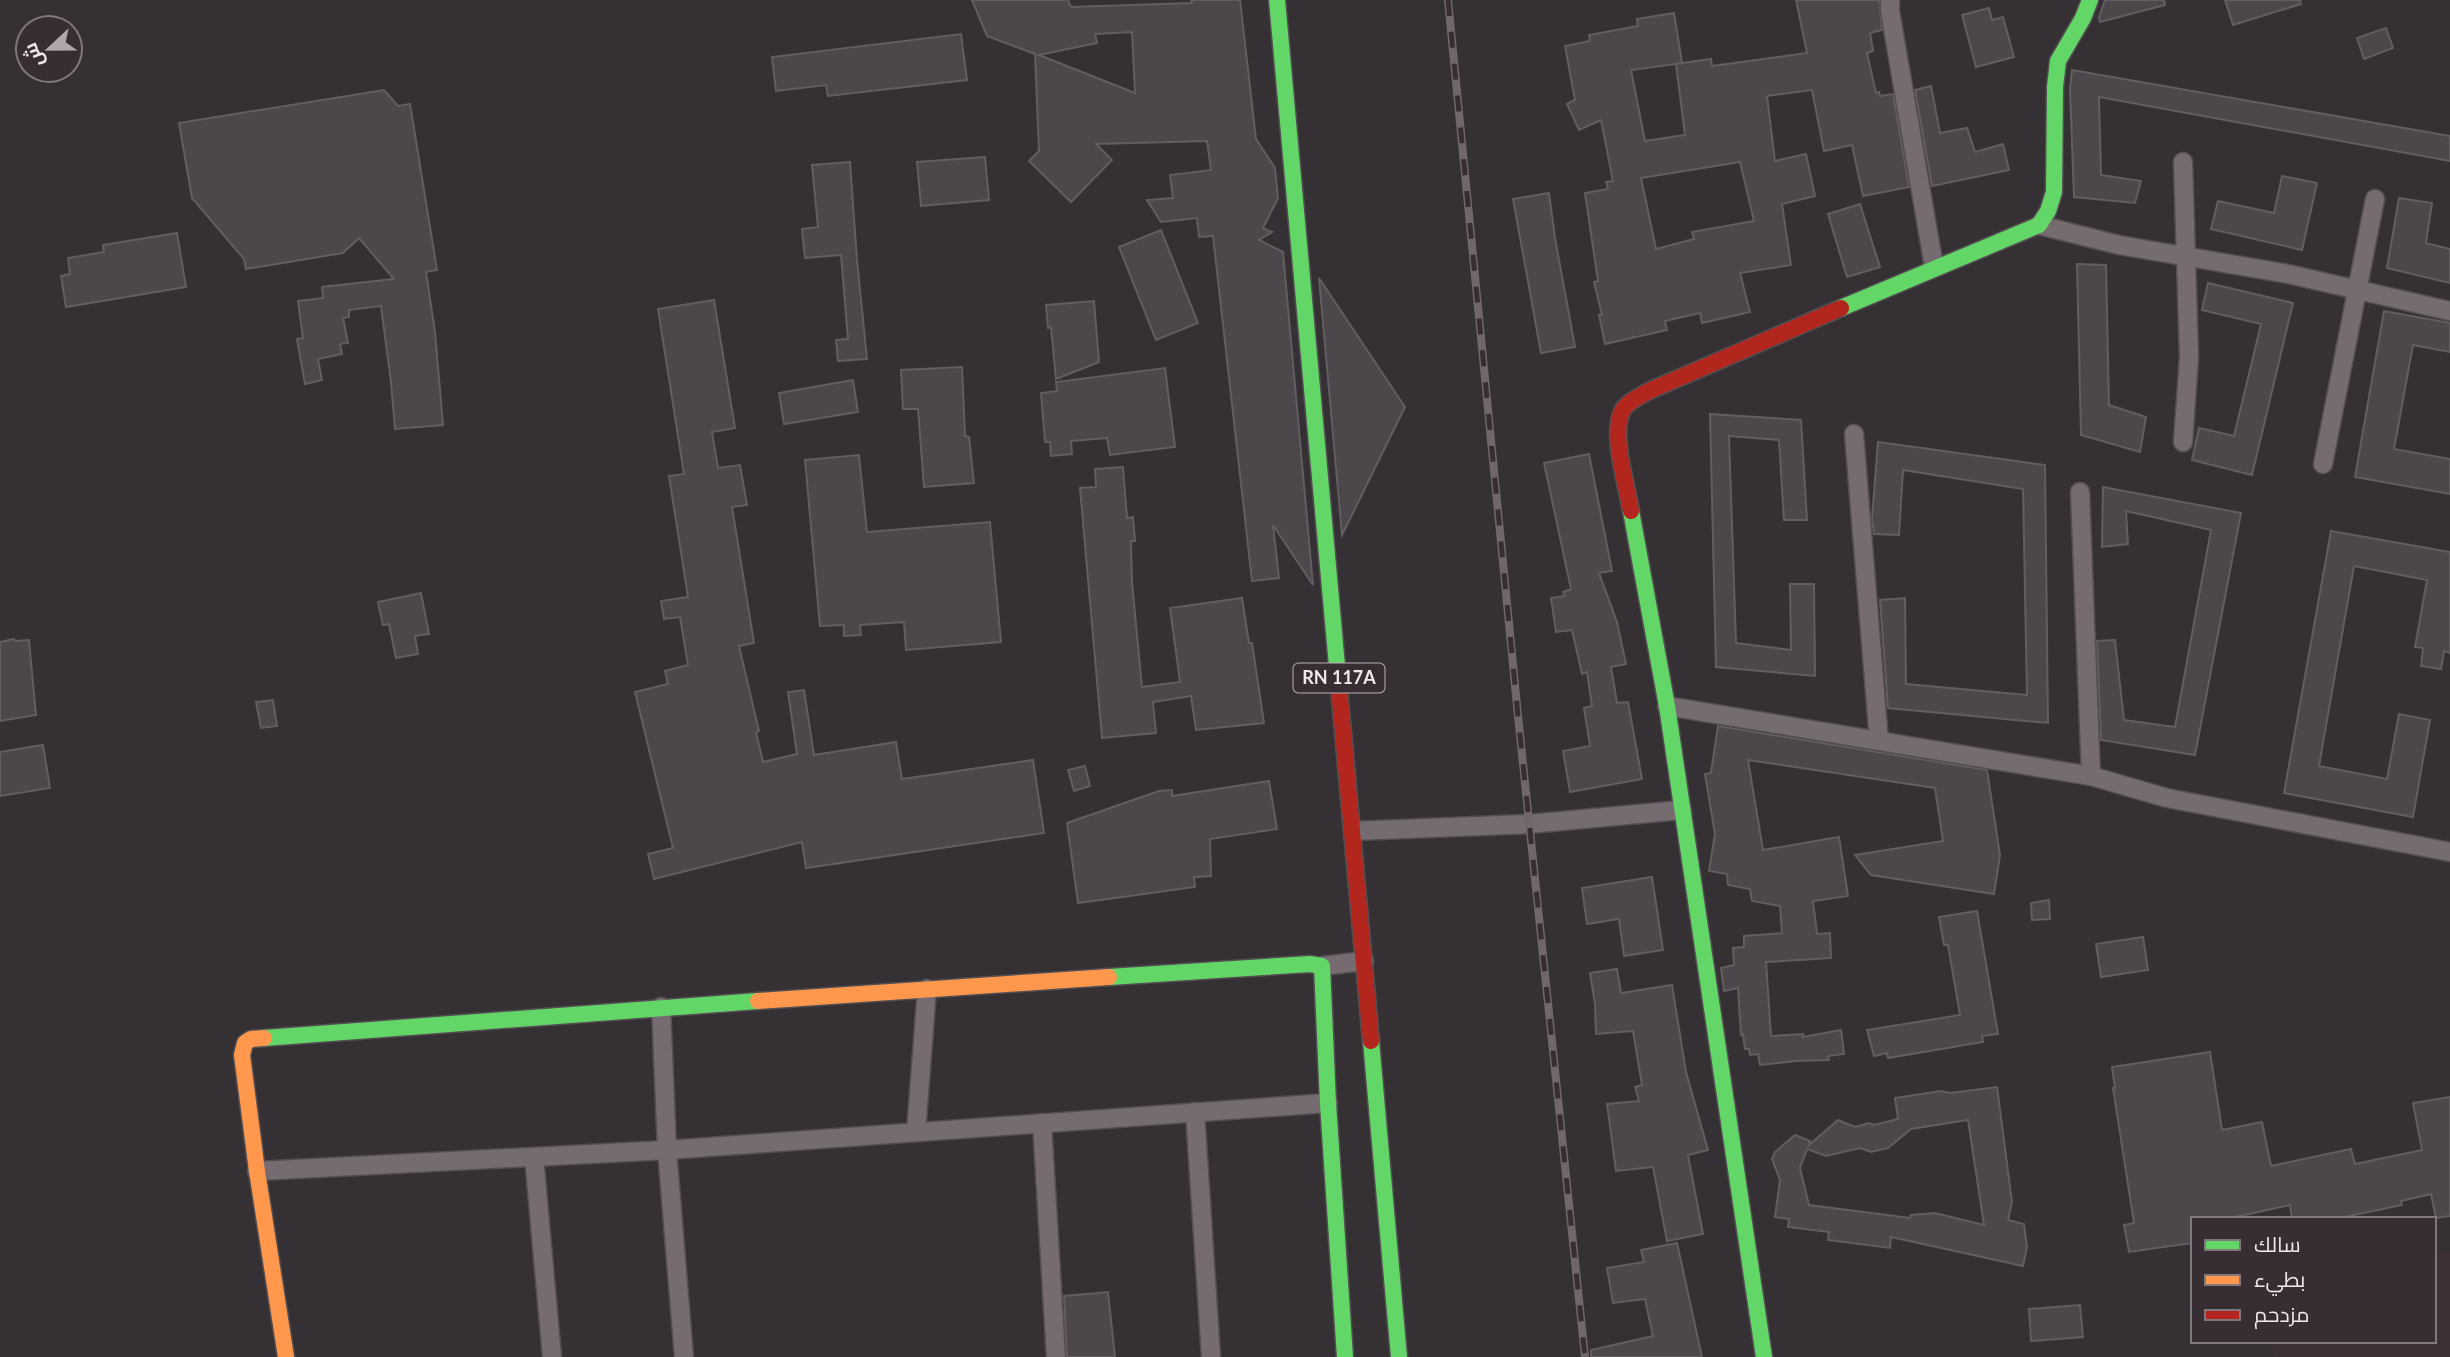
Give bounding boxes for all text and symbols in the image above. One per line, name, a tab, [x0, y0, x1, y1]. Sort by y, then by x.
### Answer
north arrow	[14, 14, 84, 84]
text: ش	[18, 40, 49, 71]
road number: RN 117A	[1294, 664, 1384, 692]
legend	[2191, 1217, 2436, 1343]
text: سالك	[2254, 1231, 2301, 1256]
text: بطيء	[2254, 1266, 2305, 1296]
text: مزدحم	[2254, 1301, 2309, 1329]

